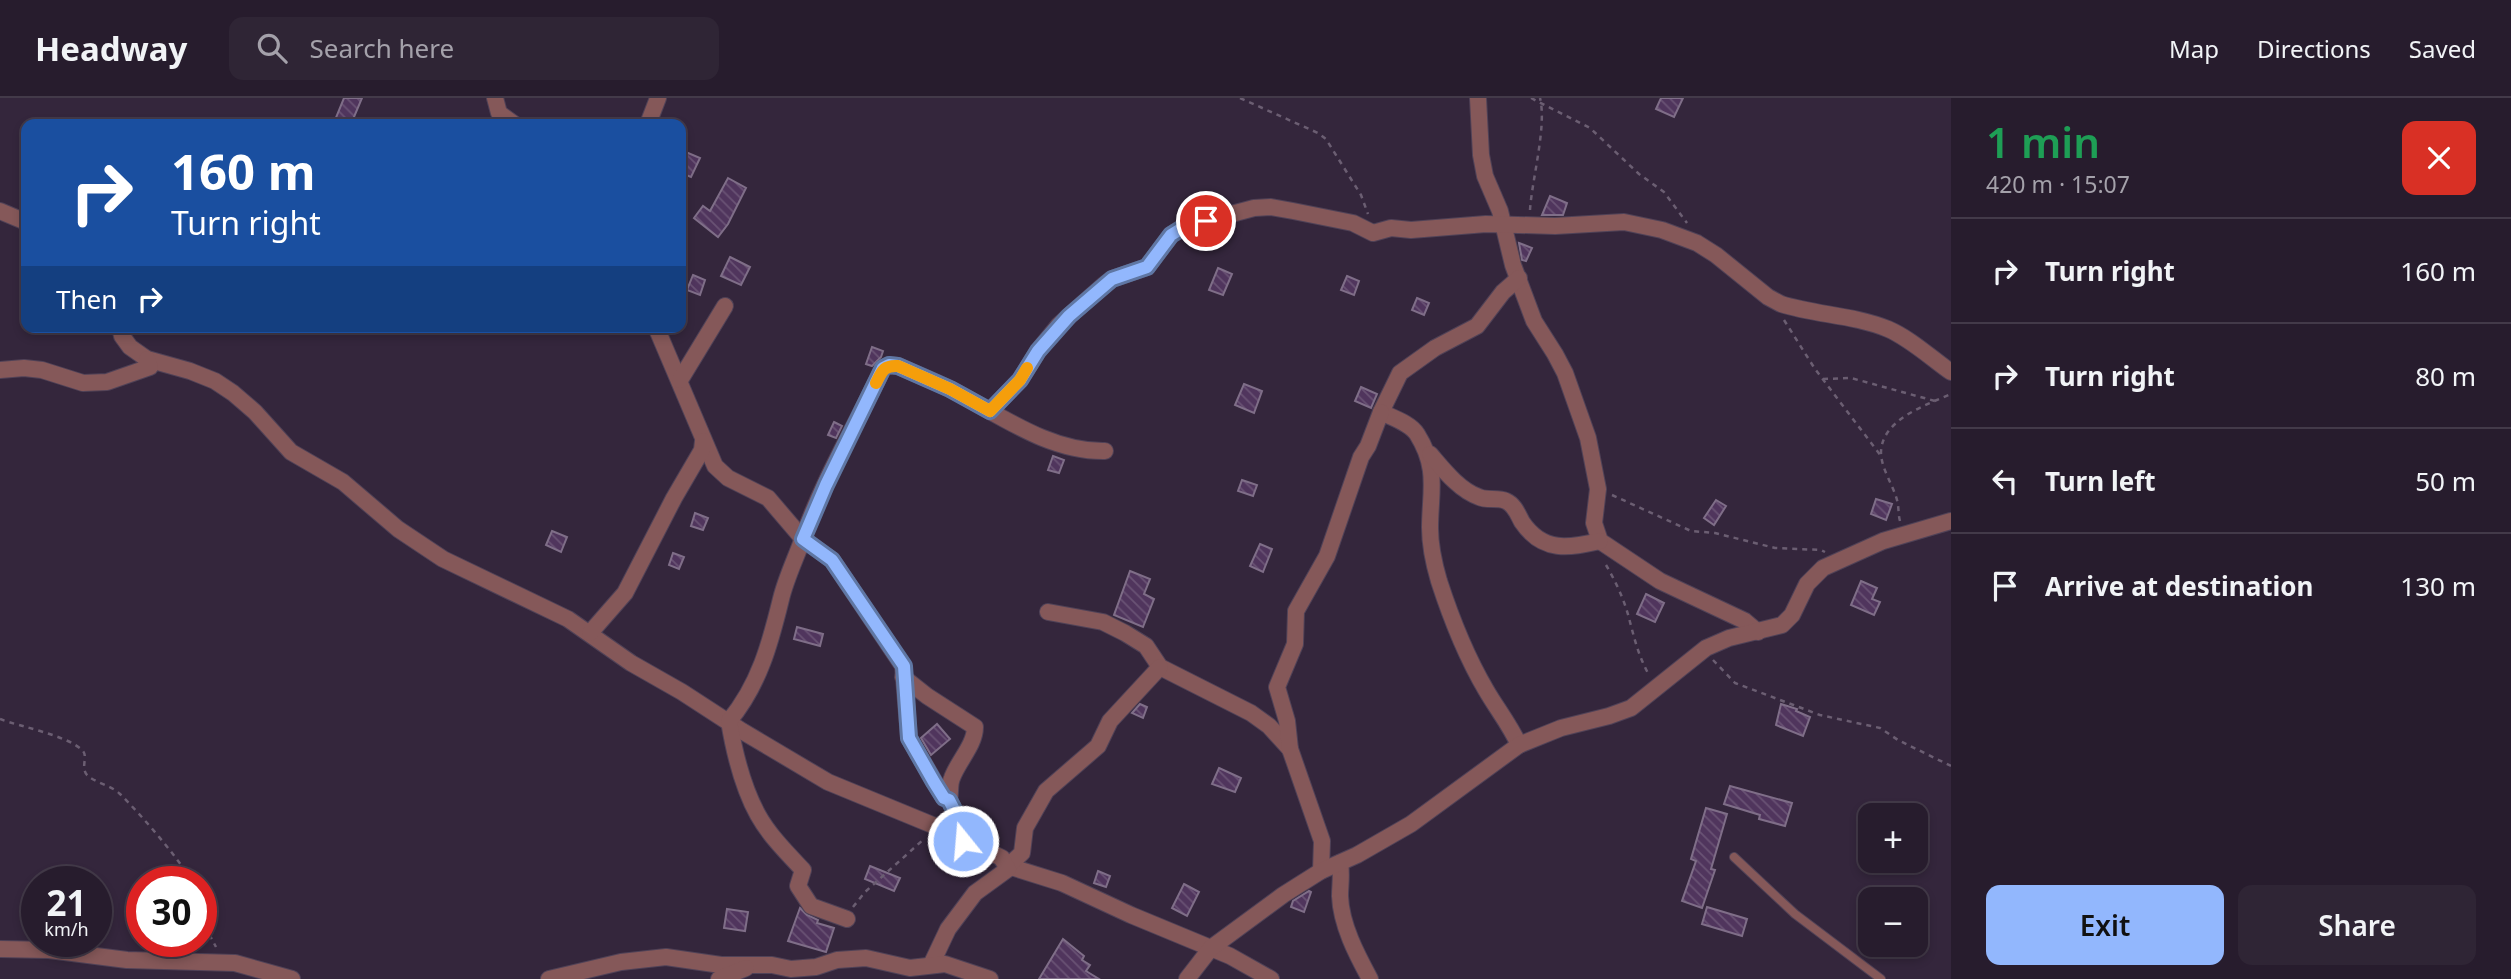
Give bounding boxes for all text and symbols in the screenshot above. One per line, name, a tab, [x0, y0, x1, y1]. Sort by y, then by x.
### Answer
search box	[229, 17, 719, 80]
text: Headway	[35, 26, 187, 71]
icon: search	[253, 29, 291, 67]
text: Search here	[309, 30, 454, 66]
text: Map	[2169, 32, 2219, 65]
text: Directions	[2257, 32, 2371, 65]
text: Saved	[2409, 32, 2476, 65]
text: 1 min	[1986, 113, 2100, 170]
button: close	[2402, 121, 2476, 195]
text: 160 m	[171, 138, 316, 204]
icon: right	[56, 147, 147, 238]
text: 420 m · 15:07	[1986, 168, 2130, 200]
pin	[1176, 191, 1236, 251]
text: Turn right	[171, 201, 321, 244]
icon: arrive	[1187, 202, 1225, 240]
icon: right	[1986, 252, 2024, 290]
text: Turn right	[2045, 253, 2175, 289]
text: 160 m	[2400, 253, 2476, 289]
icon: right	[131, 280, 169, 318]
text: Then	[56, 281, 117, 317]
icon: right	[1986, 357, 2024, 395]
text: Turn right	[2045, 358, 2175, 394]
text: 80 m	[2415, 358, 2476, 394]
icon: left	[1986, 462, 2024, 500]
text: Turn left	[2045, 463, 2156, 499]
text: 50 m	[2415, 463, 2476, 499]
icon: arrive	[1986, 567, 2024, 605]
text: Arrive at destination	[2045, 568, 2314, 604]
text: 130 m	[2400, 568, 2476, 604]
map controls	[1858, 803, 1928, 957]
button: +	[1858, 803, 1928, 873]
position arrow	[926, 804, 1000, 878]
speed limit sign: 30	[126, 866, 217, 957]
text: 21	[46, 879, 87, 926]
button: Exit	[1986, 885, 2224, 965]
button: Share	[2238, 885, 2476, 965]
button: −	[1858, 887, 1928, 957]
text: km/h	[44, 917, 89, 941]

